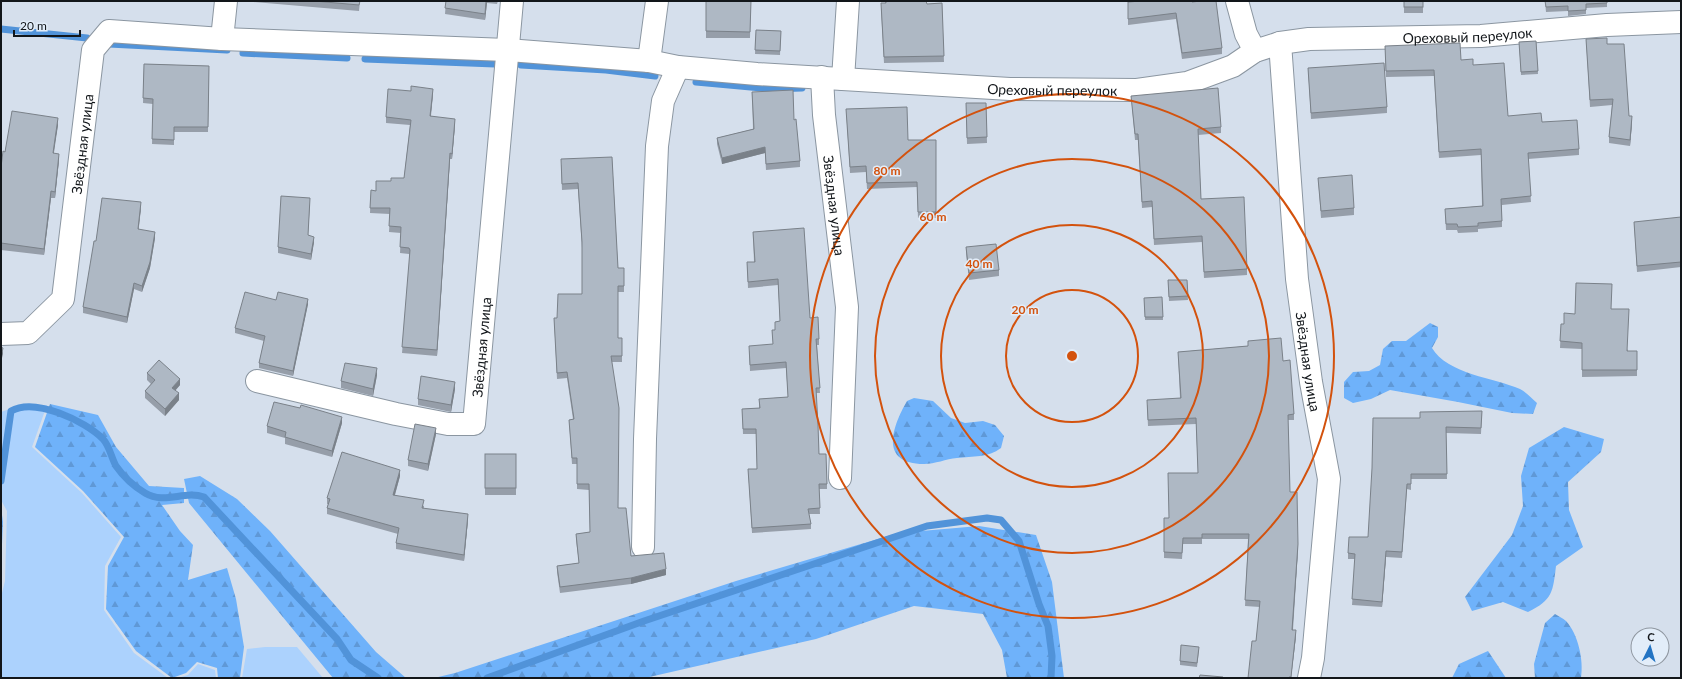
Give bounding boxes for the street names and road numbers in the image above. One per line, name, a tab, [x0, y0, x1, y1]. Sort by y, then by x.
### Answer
street label: Ореховый переулок	[1402, 23, 1534, 46]
street label: Ореховый переулок	[987, 79, 1118, 98]
street label: Звёздная улица	[67, 93, 96, 195]
street label: Звёздная улица	[820, 154, 849, 256]
street label: Звёздная улица	[468, 296, 494, 398]
street label: Звёздная улица	[1293, 311, 1325, 413]

